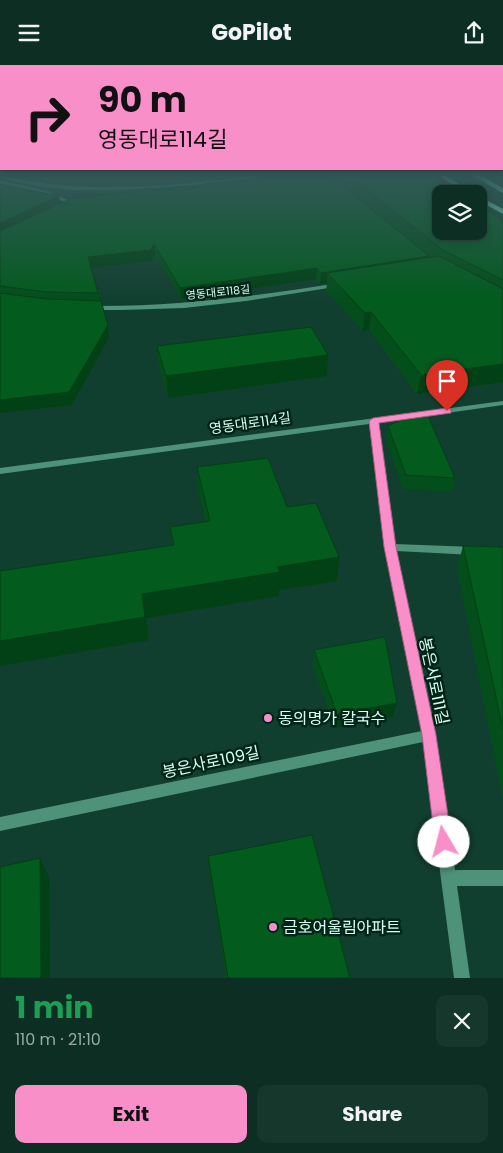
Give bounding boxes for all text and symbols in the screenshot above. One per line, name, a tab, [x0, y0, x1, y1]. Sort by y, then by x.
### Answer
text: GoPilot	[211, 17, 292, 48]
icon: menu	[15, 19, 43, 47]
icon: share	[460, 19, 488, 47]
text: 90 m	[98, 75, 187, 124]
icon: right	[15, 85, 80, 150]
text: 영동대로114길	[98, 124, 227, 155]
map controls	[432, 185, 487, 240]
button: layers	[432, 185, 487, 240]
street label: 영동대로118길	[185, 281, 251, 303]
pin	[426, 360, 468, 411]
icon: arrive	[433, 367, 461, 395]
street label: 영동대로114길	[208, 407, 292, 439]
street label: 봉은사로111길	[414, 635, 454, 727]
place label: 동의명가 칼국수	[278, 707, 385, 730]
marker: 동의명가 칼국수	[262, 712, 274, 724]
street label: 봉은사로109길	[160, 740, 262, 784]
position arrow	[417, 815, 469, 867]
place label: 금호어울림아파트	[283, 916, 401, 939]
marker: 금호어울림아파트	[267, 921, 279, 933]
text: 1 min	[15, 986, 93, 1029]
button: close	[436, 995, 488, 1047]
text: 110 m · 21:10	[15, 1028, 101, 1051]
button: Exit	[15, 1085, 247, 1143]
button: Share	[257, 1085, 488, 1143]

